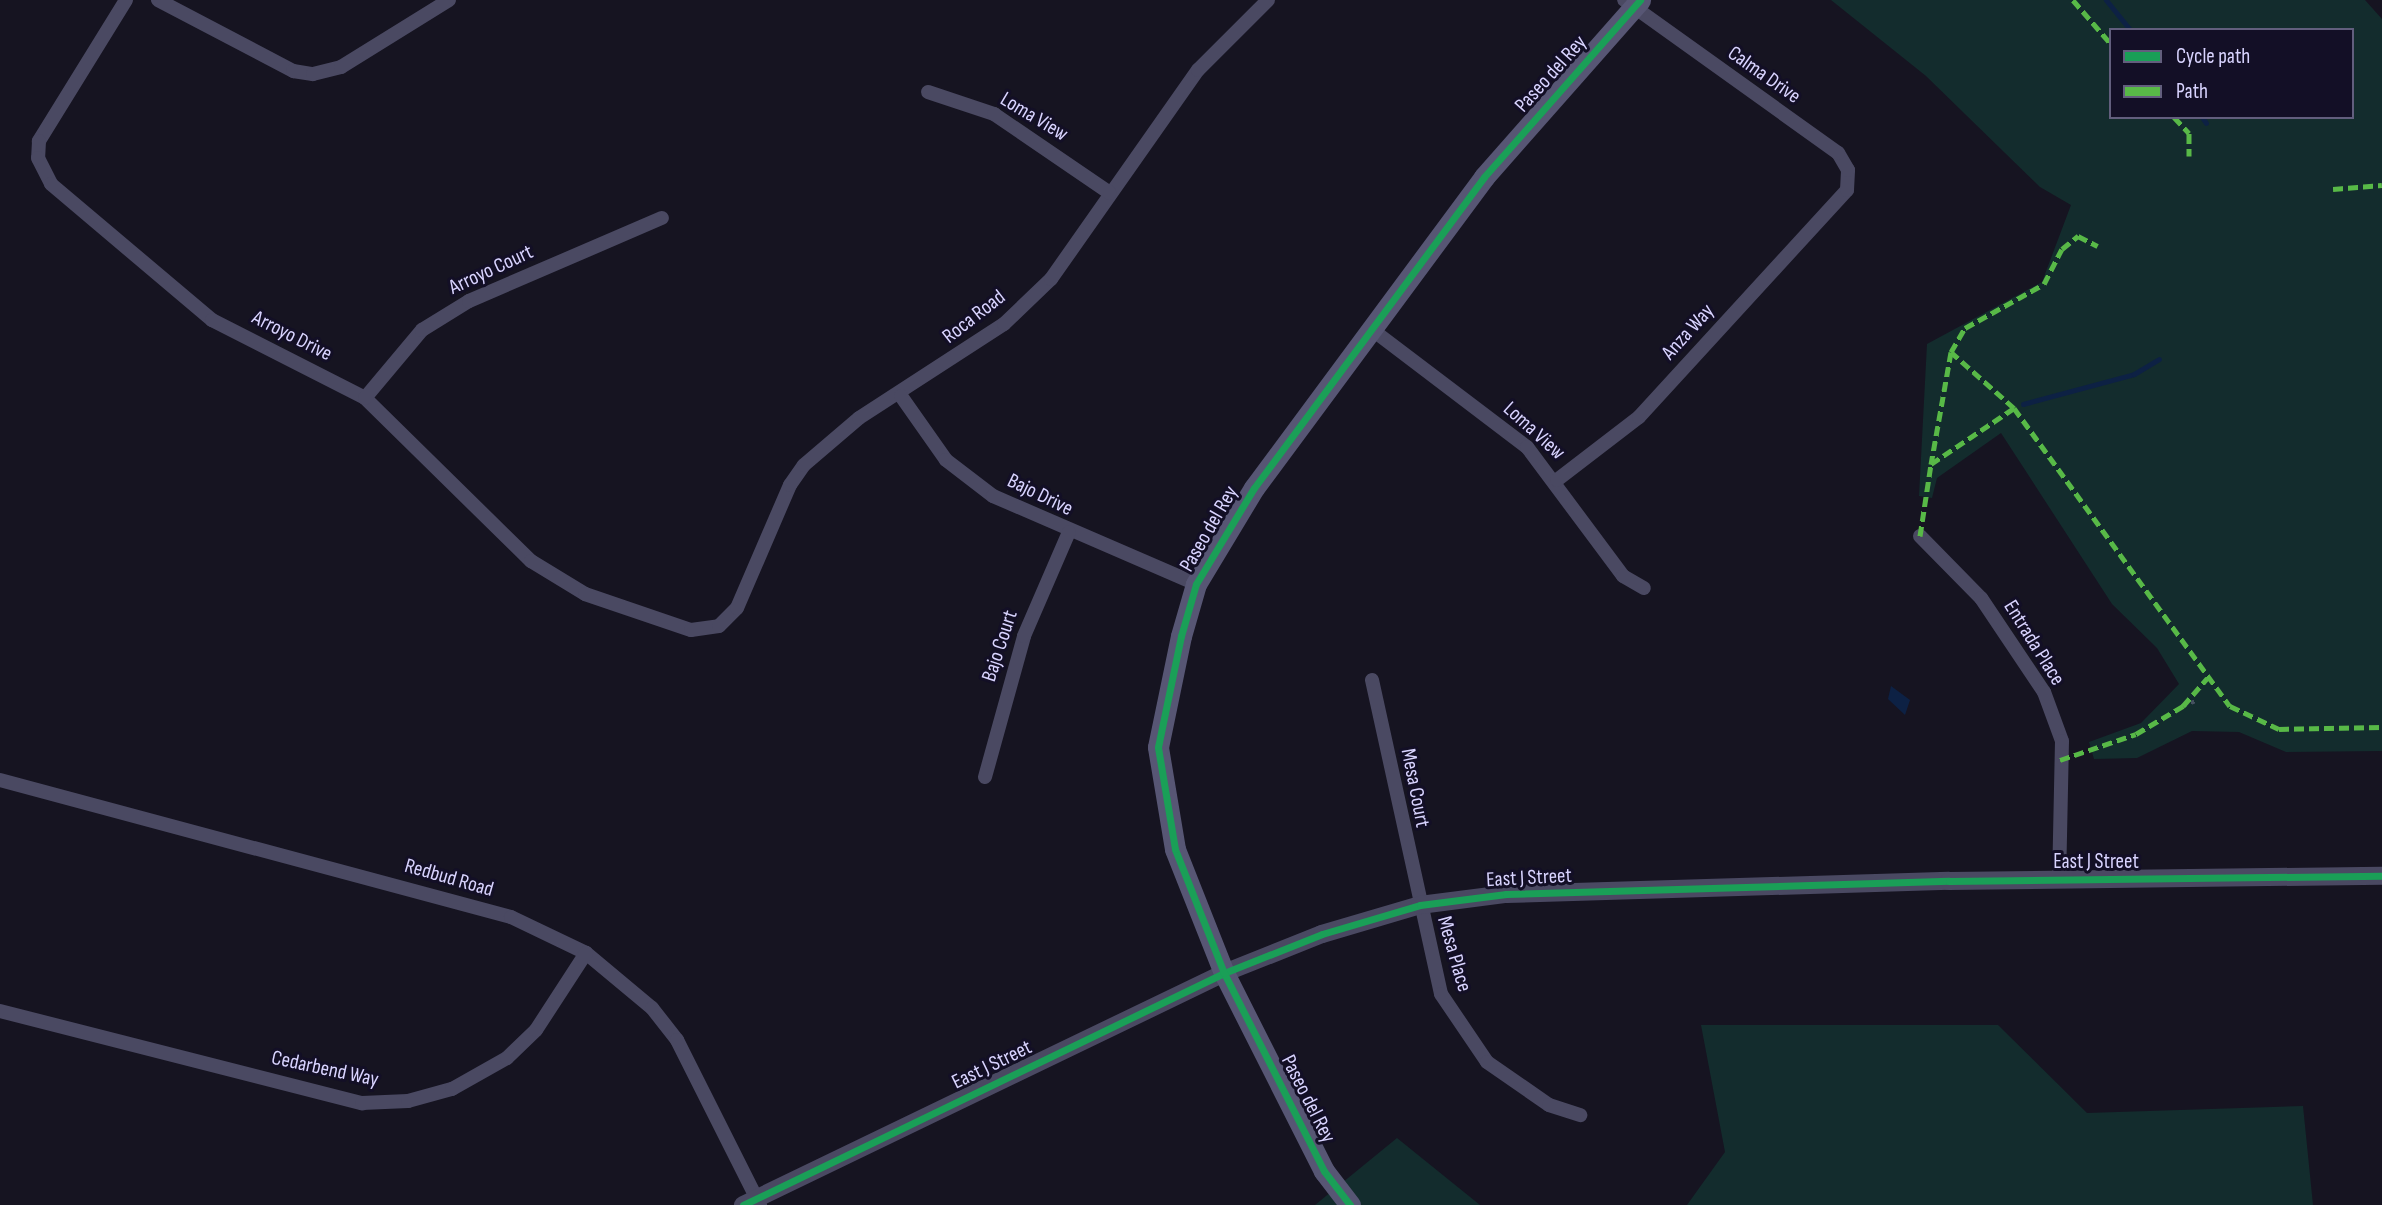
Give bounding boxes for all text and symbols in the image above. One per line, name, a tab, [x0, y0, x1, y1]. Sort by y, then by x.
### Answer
legend	[2109, 28, 2354, 119]
street label: Paseo del Rey	[1510, 30, 1592, 118]
street label: Calma Drive	[1723, 41, 1805, 109]
text: Cycle path	[2176, 44, 2250, 69]
text: Path	[2176, 79, 2208, 104]
street label: Loma View	[996, 87, 1072, 147]
street label: Arroyo Court	[445, 240, 537, 300]
street label: Roca Road	[938, 285, 1010, 349]
street label: Anza Way	[1656, 299, 1720, 365]
street label: Arroyo Drive	[248, 305, 336, 367]
street label: Loma View	[1498, 397, 1570, 465]
street label: Bajo Drive	[1003, 468, 1077, 522]
street label: Paseo del Rey	[1174, 482, 1244, 576]
street label: Entrada Place	[1998, 596, 2070, 690]
street label: Bajo Court	[977, 607, 1023, 685]
street label: Mesa Court	[1395, 746, 1435, 830]
street label: East J Street	[2053, 849, 2139, 875]
street label: Redbud Road	[402, 853, 496, 903]
street label: East J Street	[1486, 863, 1572, 893]
street label: Mesa Place	[1431, 913, 1477, 995]
street label: East J Street	[948, 1035, 1036, 1095]
street label: Cedarbend Way	[269, 1045, 381, 1093]
street label: Paseo del Rey	[1275, 1051, 1341, 1147]

